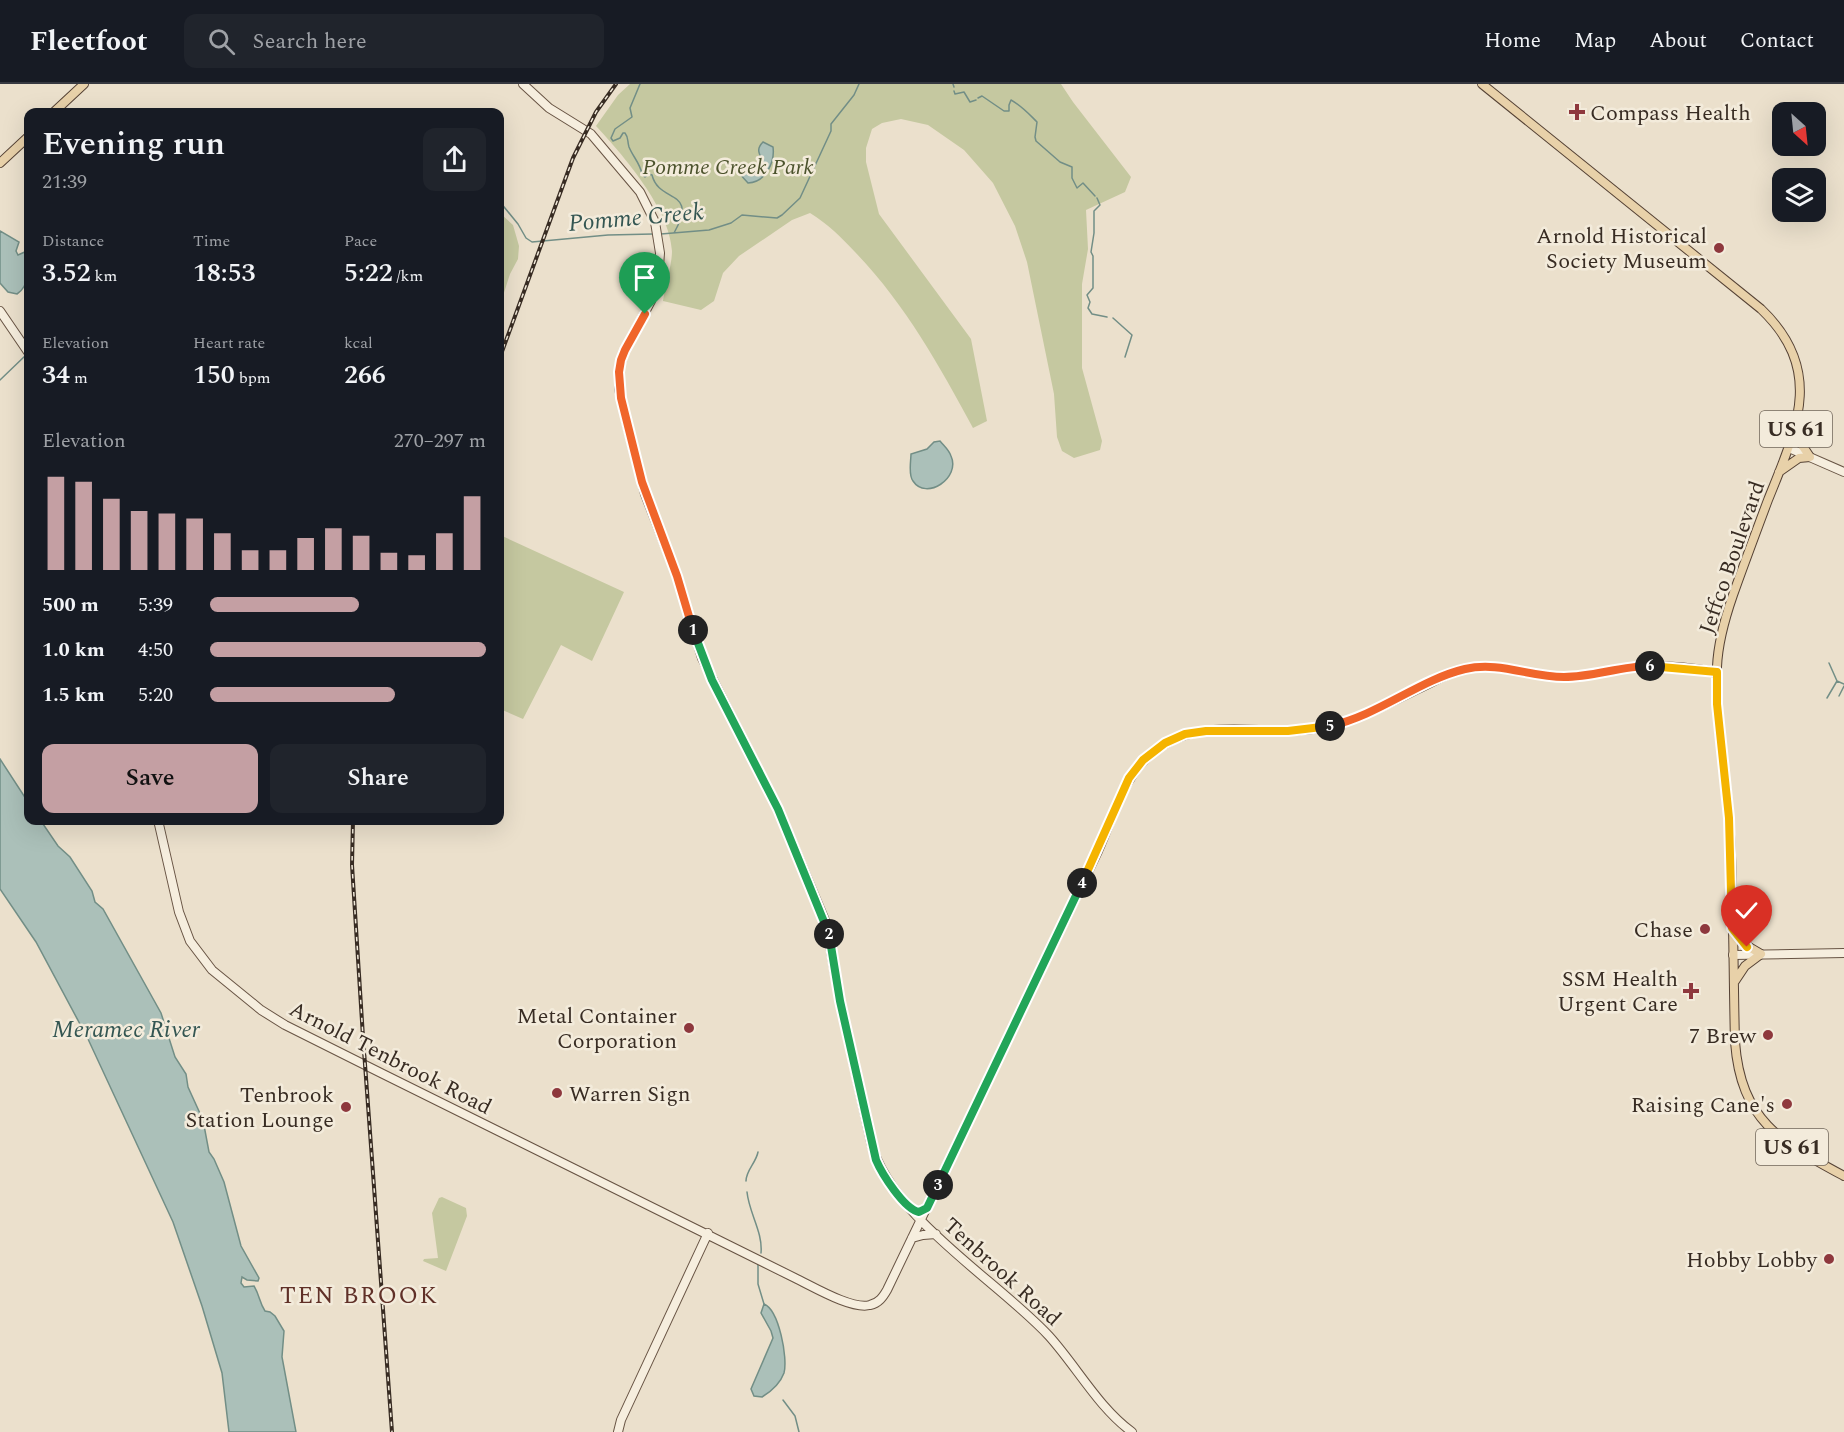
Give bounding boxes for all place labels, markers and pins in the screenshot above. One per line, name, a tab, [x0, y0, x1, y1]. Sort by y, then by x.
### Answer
place label: Compass Health	[1590, 97, 1751, 130]
marker: Compass Health	[1568, 103, 1586, 121]
place label: Arnold Historical Society Museum	[1536, 220, 1707, 278]
marker: Arnold Historical Society Museum	[1712, 241, 1726, 255]
pin	[619, 252, 670, 314]
pin: 1	[678, 615, 708, 645]
pin: 6	[1635, 651, 1665, 681]
pin: 5	[1315, 711, 1345, 741]
pin: 4	[1067, 868, 1097, 898]
pin	[1721, 885, 1772, 947]
place label: Chase	[1633, 914, 1693, 947]
pin: 2	[814, 919, 844, 949]
marker: Chase	[1698, 922, 1712, 936]
place label: SSM Health Urgent Care	[1557, 963, 1678, 1021]
marker: SSM Health Urgent Care	[1682, 982, 1700, 1000]
place label: Metal Container Corporation	[517, 1000, 677, 1058]
place label: 7 Brew	[1689, 1020, 1757, 1053]
marker: Metal Container Corporation	[682, 1021, 696, 1035]
marker: 7 Brew	[1761, 1028, 1775, 1042]
place label: Warren Sign	[569, 1078, 691, 1111]
place label: Tenbrook Station Lounge	[185, 1079, 334, 1137]
marker: Warren Sign	[550, 1086, 564, 1100]
place label: Raising Cane's	[1631, 1089, 1775, 1122]
marker: Raising Cane's	[1780, 1097, 1794, 1111]
marker: Tenbrook Station Lounge	[339, 1100, 353, 1114]
pin: 3	[923, 1170, 953, 1200]
place label: Hobby Lobby	[1686, 1244, 1818, 1277]
marker: Hobby Lobby	[1822, 1252, 1836, 1266]

